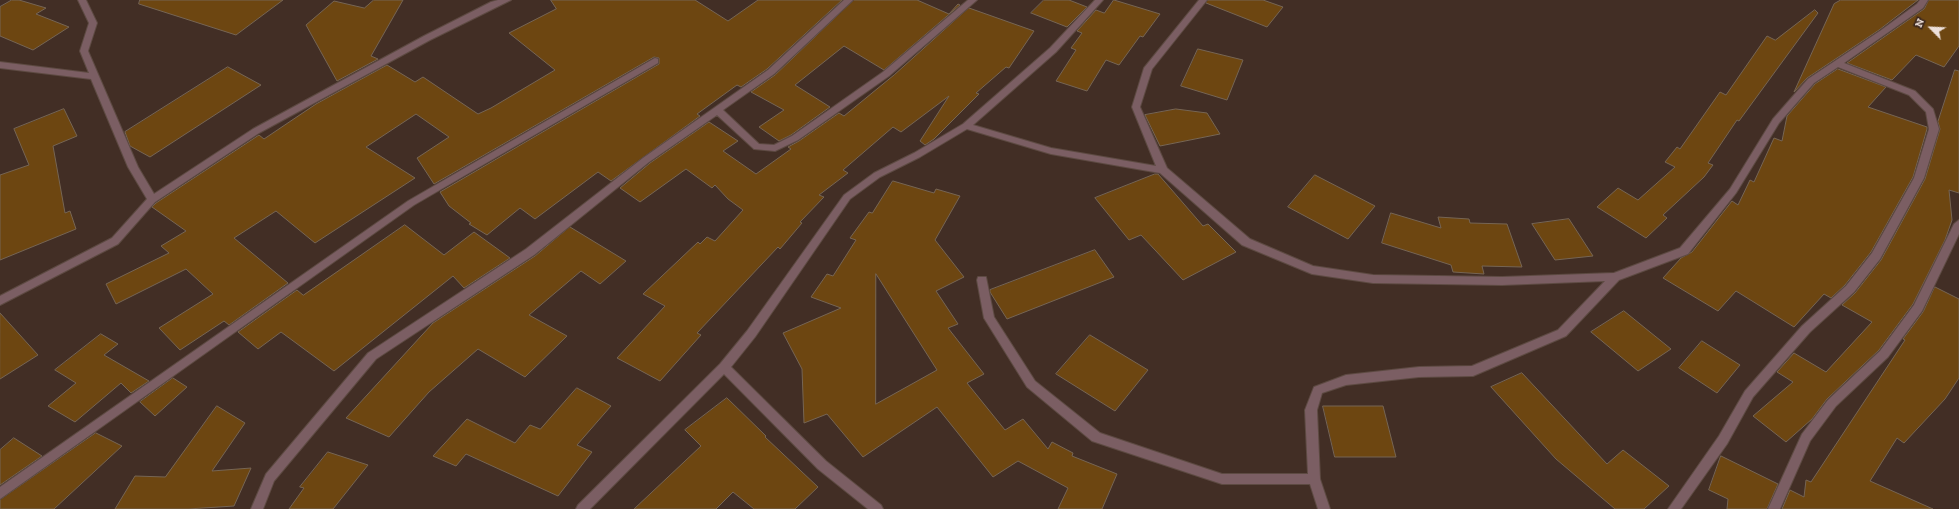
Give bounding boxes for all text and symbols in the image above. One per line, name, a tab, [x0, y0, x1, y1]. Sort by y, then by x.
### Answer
north arrow	[1911, 8, 1951, 48]
text: N	[1912, 16, 1927, 29]

